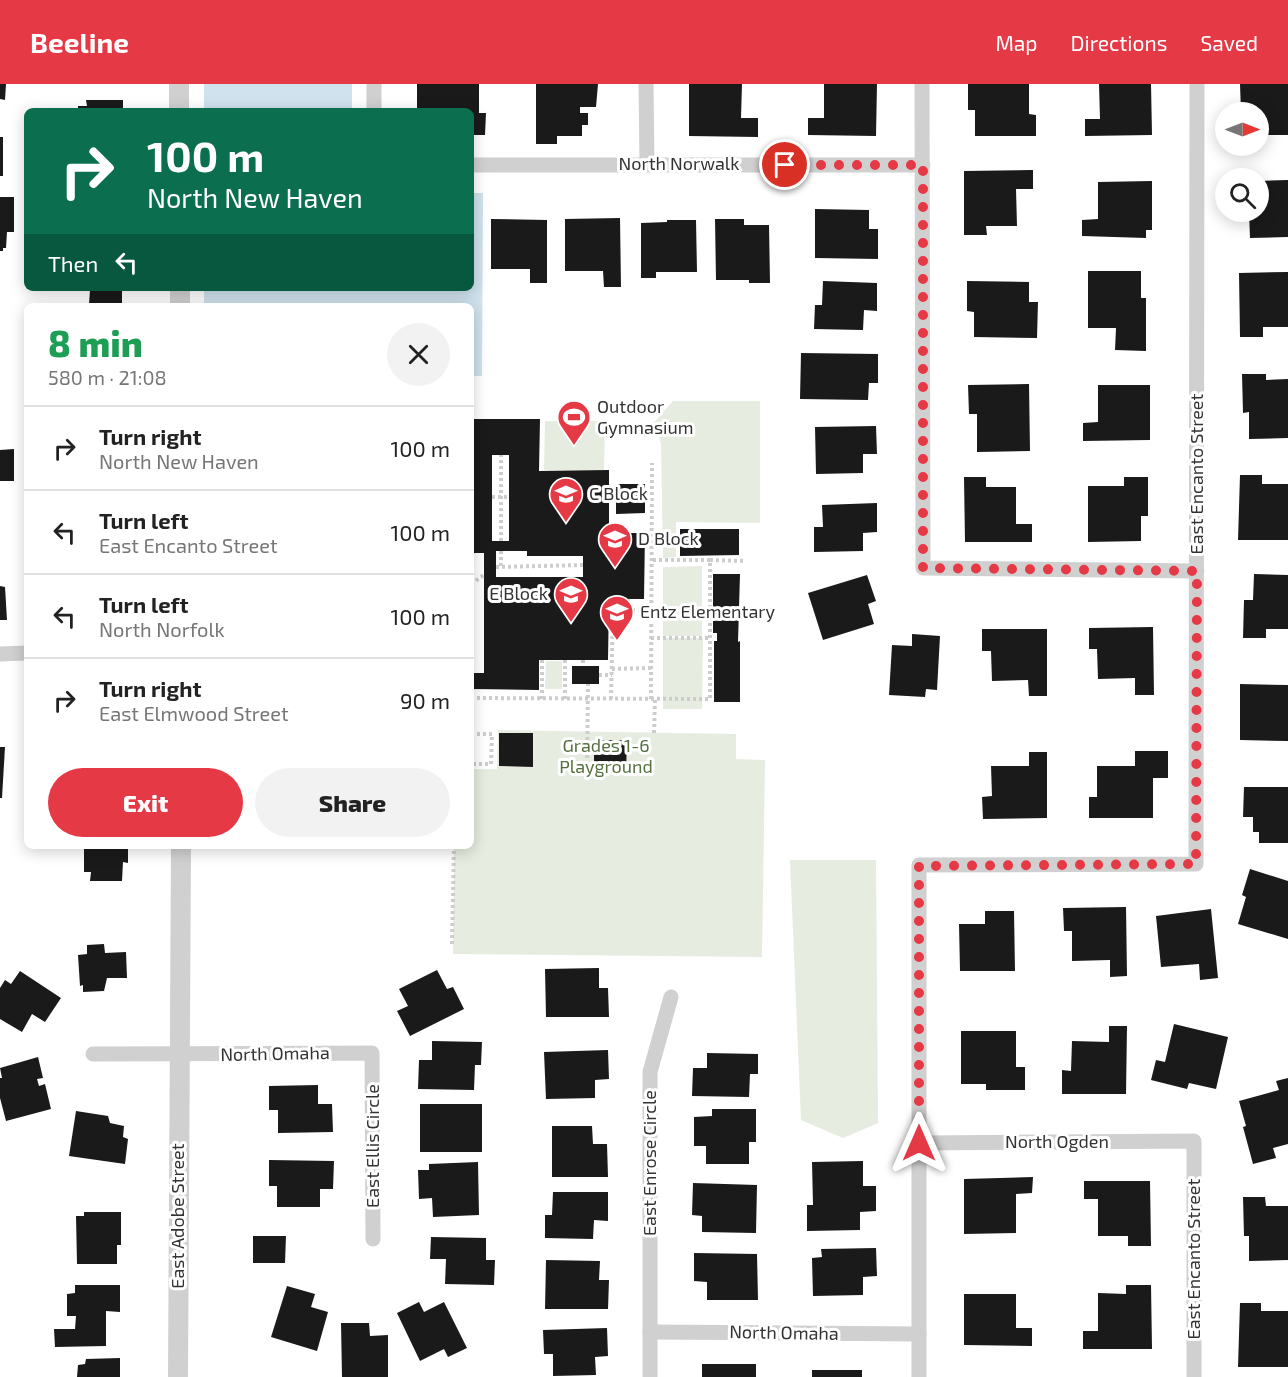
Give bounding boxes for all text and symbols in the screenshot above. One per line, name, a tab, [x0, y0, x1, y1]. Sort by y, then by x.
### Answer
text: Beeline	[30, 25, 129, 59]
text: Map	[995, 30, 1038, 55]
text: Directions	[1071, 30, 1167, 55]
text: Saved	[1200, 30, 1258, 55]
north arrow	[1215, 102, 1269, 156]
map controls	[1215, 102, 1269, 222]
text: 100 m	[147, 130, 264, 180]
icon: right	[48, 132, 126, 210]
pin	[759, 139, 810, 190]
icon: arrive	[768, 148, 801, 181]
street label: North Norwalk	[619, 152, 739, 174]
button: search	[1215, 168, 1269, 222]
text: North New Haven	[147, 181, 363, 213]
icon: left	[110, 246, 143, 279]
text: Then	[48, 250, 98, 276]
text: 8 min	[48, 321, 143, 364]
button: close	[387, 323, 450, 386]
text: 580 m · 21:08	[48, 365, 167, 389]
street label: East Encanto Street	[1185, 393, 1207, 554]
place label: Outdoor Gymnasium	[597, 395, 694, 438]
sports icon: Outdoor Gymnasium	[556, 399, 592, 446]
text: Turn right	[99, 423, 201, 449]
icon: right	[48, 432, 81, 465]
text: 100 m	[391, 435, 450, 461]
text: North New Haven	[99, 449, 259, 473]
school or university icon: C Block	[548, 476, 584, 523]
place label: C Block	[589, 482, 648, 504]
text: Turn left	[99, 507, 188, 533]
icon: left	[48, 516, 81, 549]
text: 100 m	[391, 519, 450, 545]
school or university icon: D Block	[597, 521, 633, 568]
place label: D Block	[638, 527, 699, 549]
text: East Encanto Street	[99, 533, 278, 557]
school or university icon: E Block	[553, 576, 589, 623]
place label: E Block	[489, 582, 548, 604]
text: Turn left	[99, 591, 188, 617]
school or university icon: Entz Elementary	[599, 594, 635, 641]
icon: left	[48, 600, 81, 633]
place label: Entz Elementary	[640, 600, 776, 622]
text: 100 m	[391, 603, 450, 629]
text: North Norfolk	[99, 617, 225, 641]
text: Turn right	[99, 675, 201, 701]
icon: right	[48, 684, 81, 717]
text: 90 m	[400, 687, 450, 713]
text: East Elmwood Street	[99, 701, 289, 725]
park label: Grades 1-6 Playground	[559, 734, 653, 777]
button: Exit	[48, 768, 243, 837]
button: Share	[255, 768, 450, 837]
street label: North Omaha	[220, 1041, 330, 1065]
street label: East Ellis Circle	[361, 1084, 383, 1208]
street label: East Enrose Circle	[638, 1090, 660, 1236]
position arrow	[887, 1111, 951, 1175]
street label: North Ogden	[1005, 1130, 1109, 1152]
street label: East Adobe Street	[166, 1143, 188, 1289]
street label: East Encanto Street	[1182, 1178, 1204, 1339]
street label: North Omaha	[729, 1320, 839, 1344]

